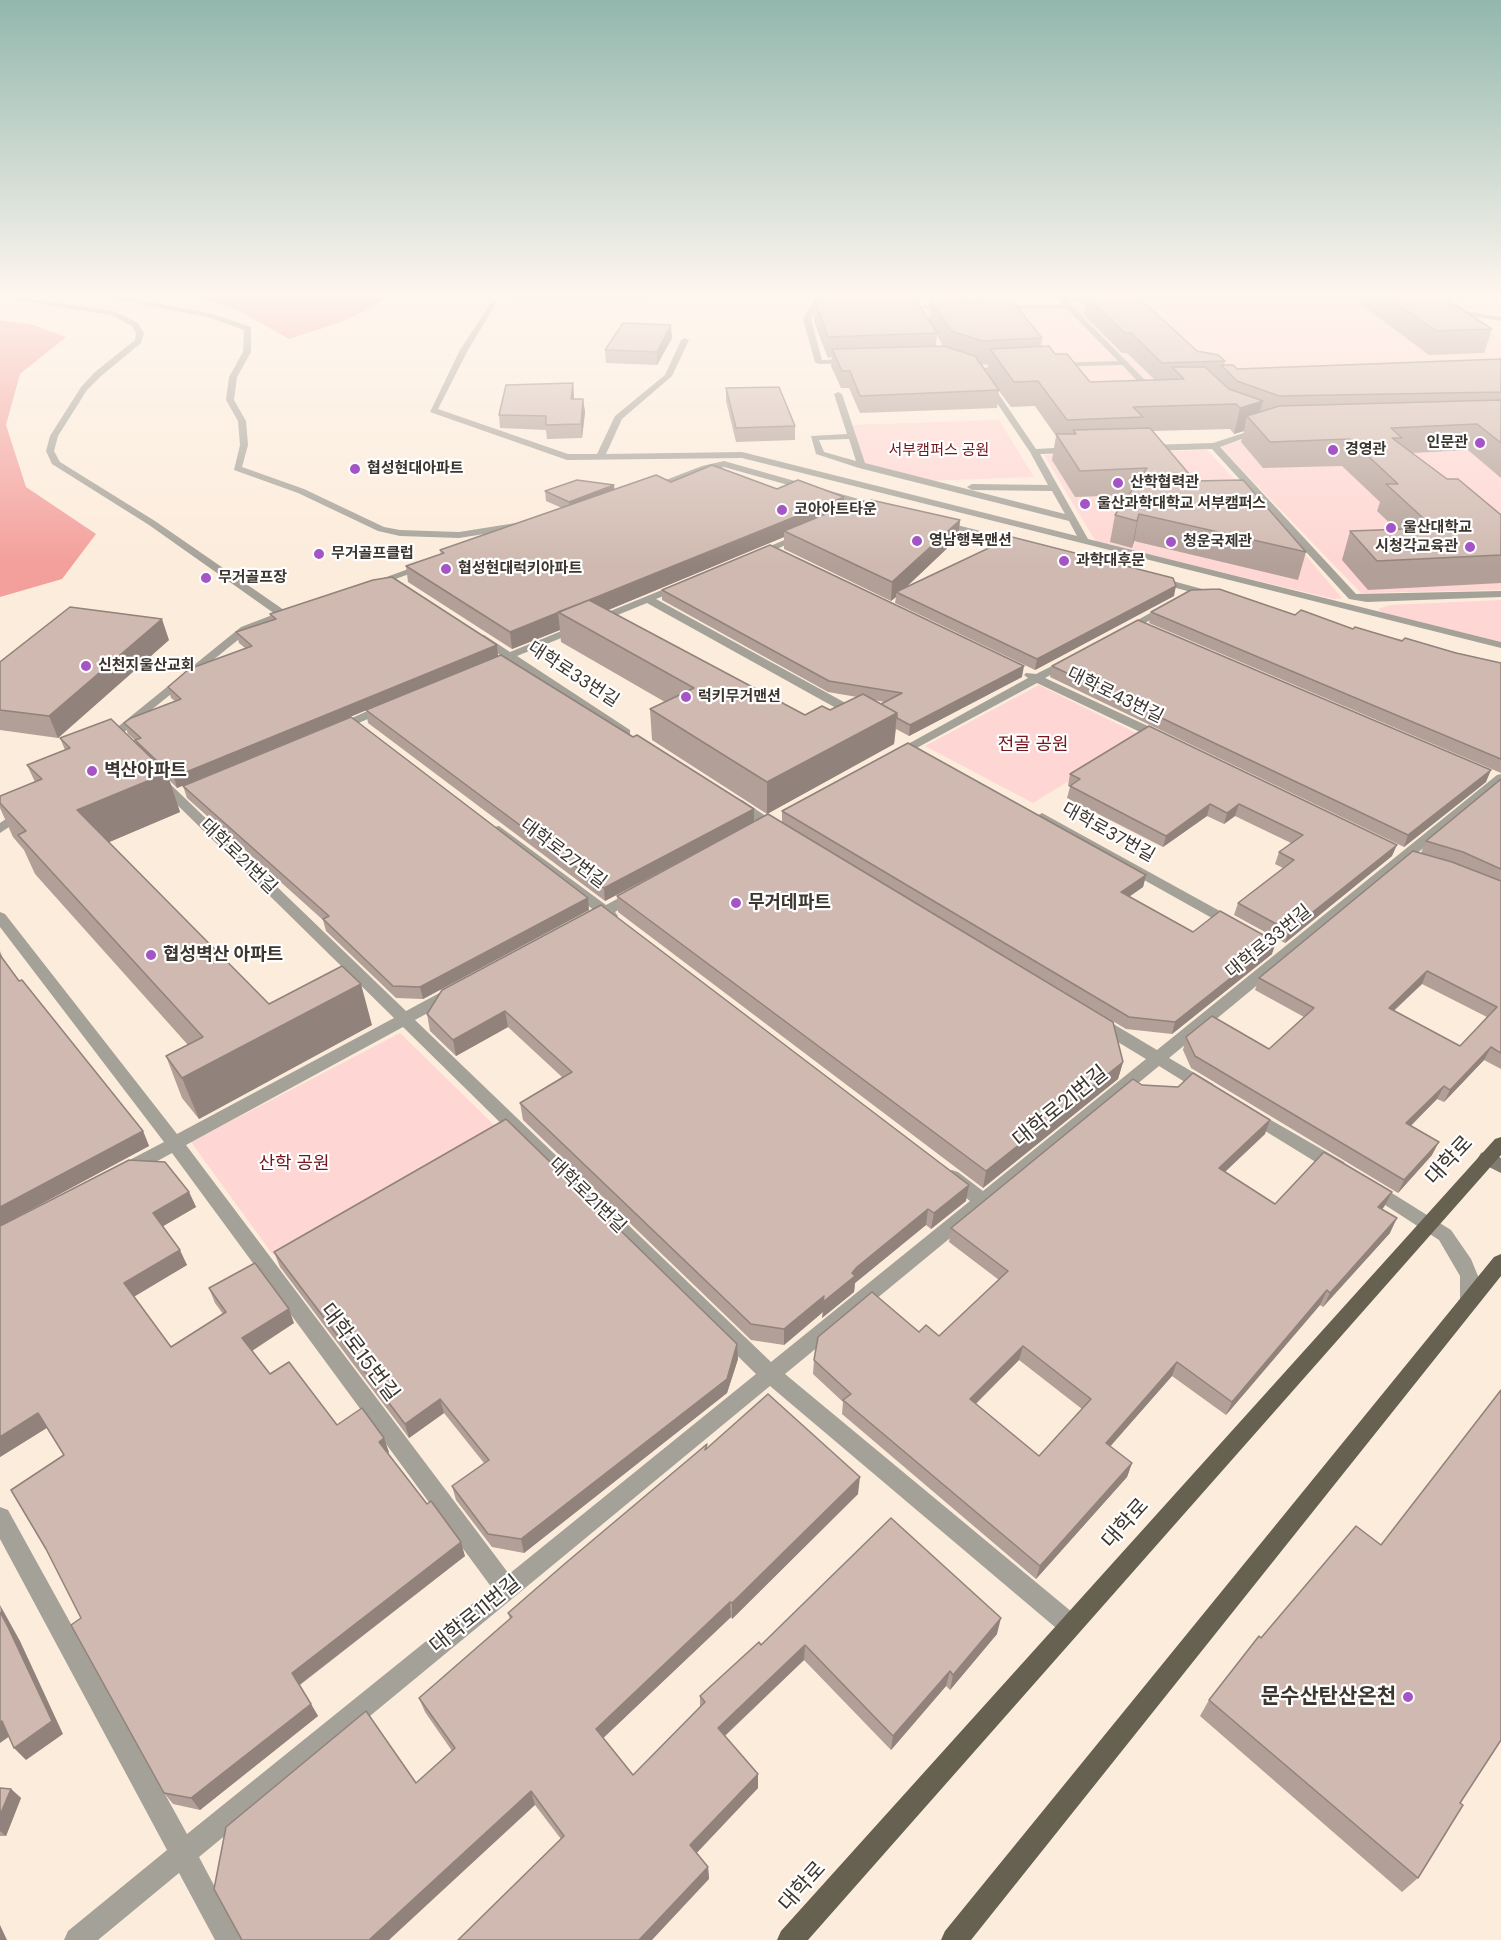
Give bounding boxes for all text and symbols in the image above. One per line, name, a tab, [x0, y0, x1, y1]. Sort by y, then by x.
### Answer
place label: 인문관	[1427, 434, 1468, 452]
marker: 인문관	[1473, 436, 1487, 450]
place label: 경영관	[1345, 441, 1386, 459]
park label: 서부캠퍼스 공원	[889, 442, 989, 460]
marker: 경영관	[1326, 443, 1340, 457]
place label: 협성현대아파트	[367, 460, 464, 478]
marker: 협성현대아파트	[348, 462, 362, 476]
place label: 산학협력관	[1130, 474, 1199, 492]
marker: 산학협력관	[1111, 476, 1125, 490]
place label: 울산과학대학교 서부캠퍼스	[1097, 495, 1266, 513]
marker: 울산과학대학교 서부캠퍼스	[1078, 497, 1092, 511]
place label: 코아아트타운	[794, 501, 877, 519]
marker: 코아아트타운	[775, 503, 789, 517]
place label: 울산대학교	[1403, 519, 1472, 537]
marker: 울산대학교	[1384, 521, 1398, 535]
place label: 영남행복맨션	[929, 532, 1012, 550]
place label: 청운국제관	[1183, 533, 1252, 551]
marker: 영남행복맨션	[910, 534, 924, 548]
marker: 청운국제관	[1164, 535, 1178, 549]
place label: 시청각교육관	[1375, 538, 1458, 556]
marker: 시청각교육관	[1463, 540, 1477, 554]
place label: 무거골프클럽	[331, 545, 414, 563]
marker: 무거골프클럽	[312, 547, 326, 561]
place label: 과학대후문	[1076, 552, 1145, 570]
marker: 과학대후문	[1057, 554, 1071, 568]
place label: 협성현대럭키아파트	[458, 560, 582, 578]
marker: 협성현대럭키아파트	[439, 562, 453, 576]
place label: 무거골프장	[218, 569, 287, 587]
marker: 무거골프장	[199, 571, 213, 585]
street label: 대학로33번길	[523, 638, 623, 712]
place label: 신천지울산교회	[98, 657, 195, 675]
marker: 신천지울산교회	[79, 659, 93, 673]
street label: 대학로43번길	[1063, 663, 1167, 729]
place label: 럭키무거맨션	[698, 688, 781, 706]
marker: 럭키무거맨션	[679, 690, 693, 704]
park label: 전골 공원	[997, 734, 1069, 756]
place label: 벽산아파트	[104, 760, 187, 782]
marker: 벽산아파트	[85, 764, 99, 778]
street label: 대학로37번길	[1058, 799, 1158, 867]
street label: 대학로21번길	[195, 815, 281, 899]
street label: 대학로27번길	[516, 815, 610, 893]
place label: 무거데파트	[748, 892, 831, 914]
marker: 무거데파트	[729, 896, 743, 910]
street label: 대학로33번길	[1222, 901, 1316, 983]
place label: 협성벽산 아파트	[163, 944, 283, 966]
marker: 협성벽산 아파트	[144, 948, 158, 962]
street label: 대학로21번길	[1008, 1061, 1114, 1153]
street label: 대학로	[1421, 1131, 1479, 1191]
park label: 산학 공원	[258, 1153, 330, 1175]
street label: 대학로21번길	[544, 1154, 630, 1238]
street label: 대학로15번길	[314, 1299, 404, 1407]
street label: 대학로	[1097, 1494, 1155, 1554]
street label: 대학로11번길	[425, 1571, 527, 1659]
place label: 문수산탄산온천	[1261, 1684, 1396, 1710]
marker: 문수산탄산온천	[1401, 1690, 1415, 1704]
street label: 대학로	[774, 1857, 832, 1917]

